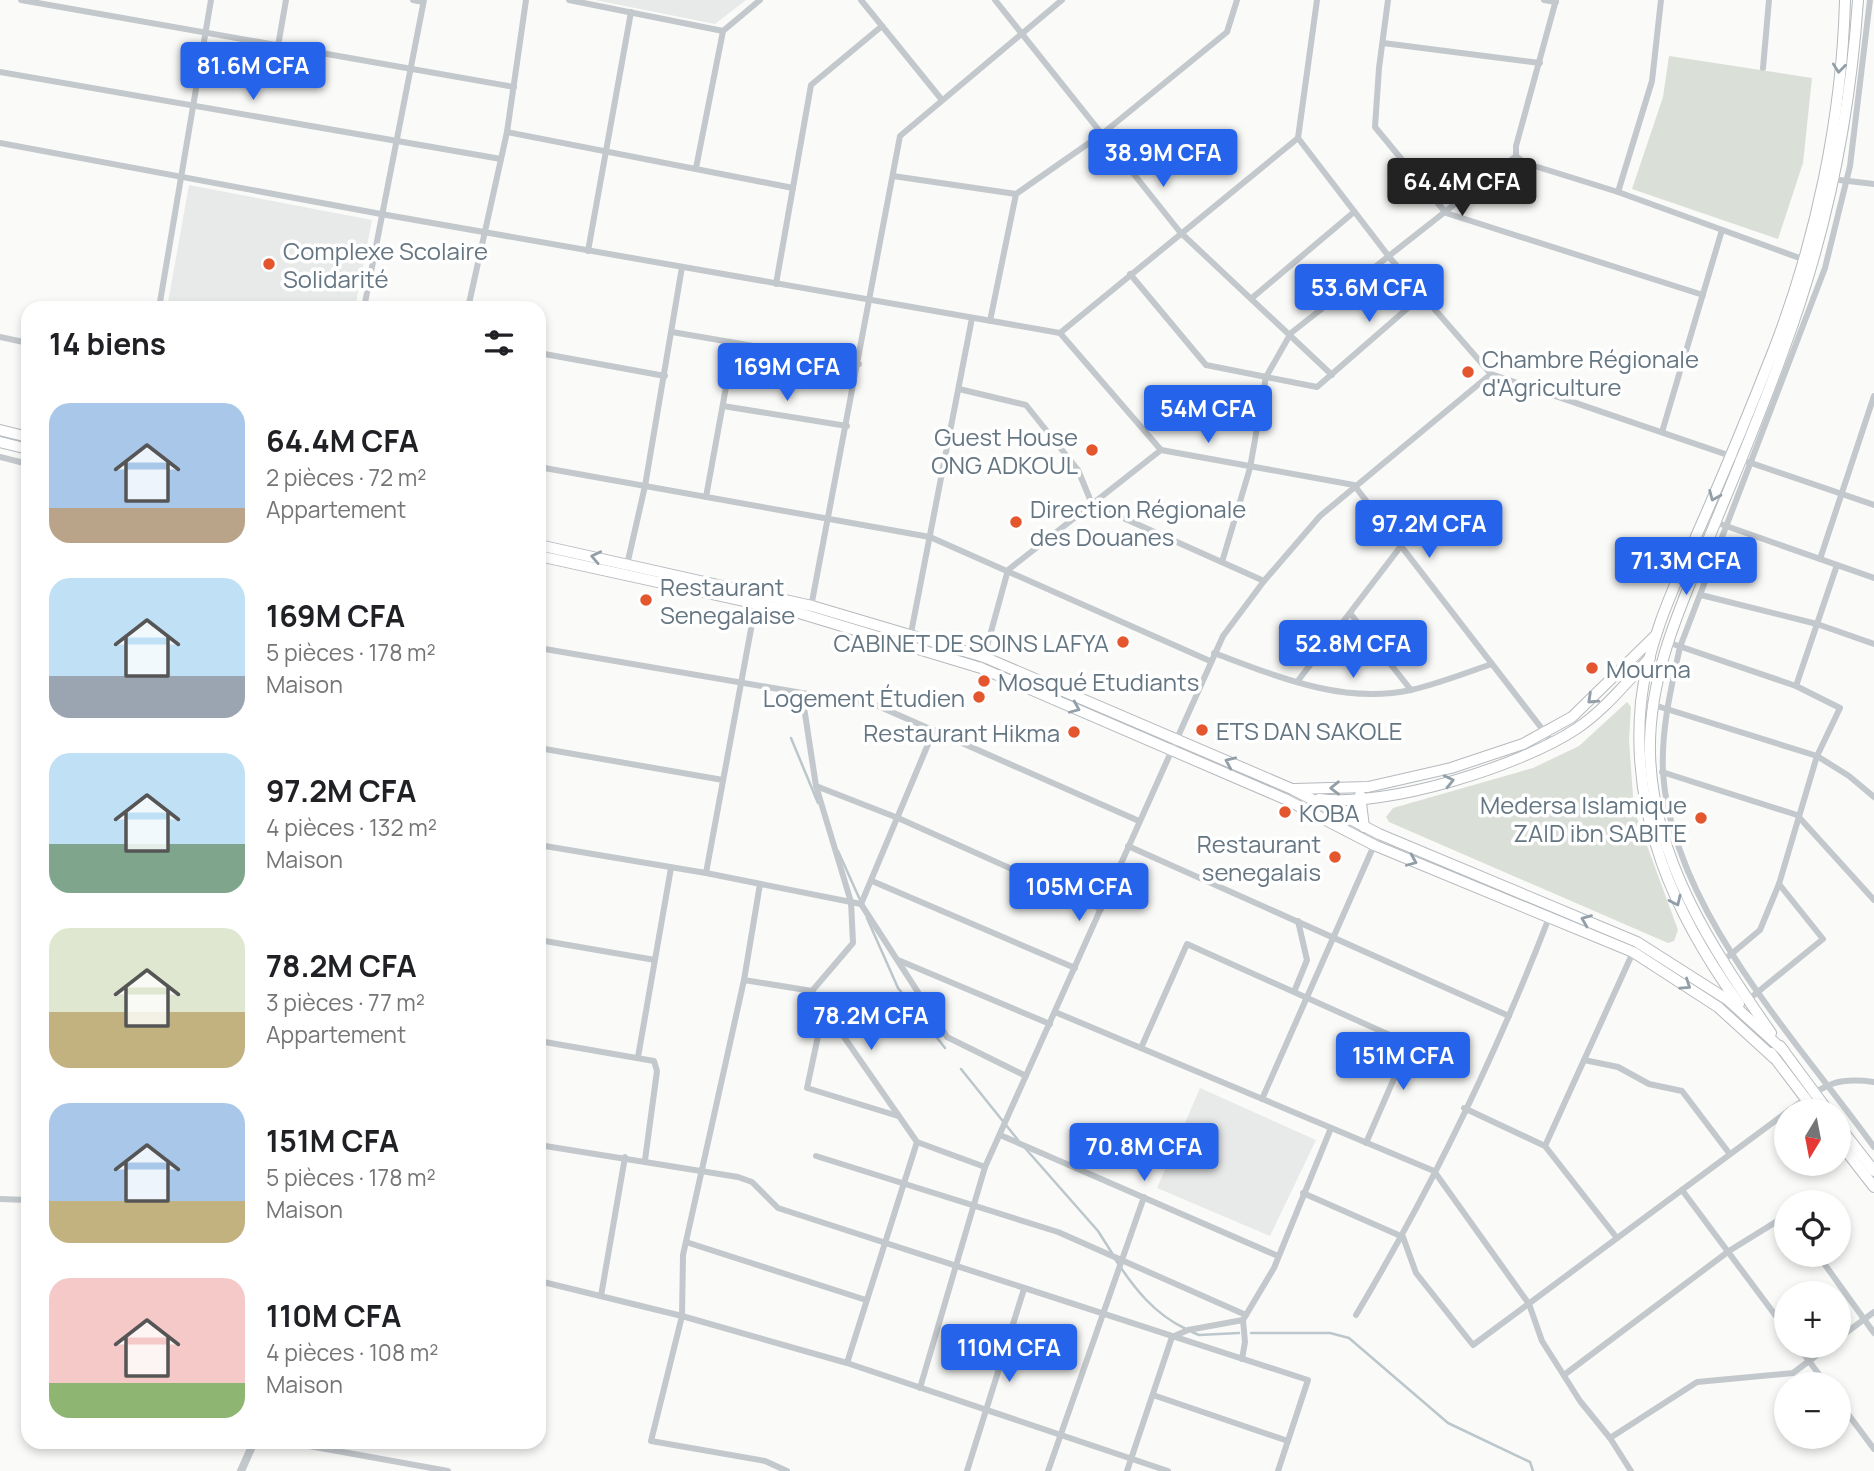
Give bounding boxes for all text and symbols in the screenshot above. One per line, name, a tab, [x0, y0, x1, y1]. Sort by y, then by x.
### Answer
pin: 81.6M CFA	[173, 42, 333, 102]
text: 81.6M CFA	[197, 49, 310, 81]
one-way arrow	[1831, 62, 1846, 74]
pin: 38.9M CFA	[1083, 130, 1243, 189]
text: 38.9M CFA	[1104, 136, 1222, 168]
pin: 64.4M CFA	[1382, 158, 1542, 218]
text: 64.4M CFA	[1403, 165, 1521, 197]
place label: Complexe Scolaire Solidarité	[283, 234, 488, 295]
marker: Complexe Scolaire Solidarité	[261, 256, 277, 272]
pin: 53.6M CFA	[1289, 264, 1449, 324]
text: 53.6M CFA	[1311, 271, 1427, 303]
text: 14 biens	[49, 323, 166, 364]
icon: filters	[480, 324, 518, 362]
place label: Chambre Régionale d'Agriculture	[1482, 342, 1699, 403]
pin: 169M CFA	[715, 344, 859, 403]
text: 169M CFA	[734, 350, 840, 382]
marker: Chambre Régionale d'Agriculture	[1460, 364, 1476, 380]
pin: 54M CFA	[1143, 386, 1273, 445]
text: 54M CFA	[1160, 392, 1256, 424]
text: 64.4M CFA	[266, 420, 419, 461]
place label: Guest House ONG ADKOUL	[931, 420, 1078, 481]
icon: home	[105, 431, 189, 515]
marker: Guest House ONG ADKOUL	[1084, 442, 1100, 458]
text: 2 pièces · 72 m²	[266, 461, 426, 493]
one-way arrow	[1708, 489, 1722, 501]
place label: Direction Régionale des Douanes	[1030, 492, 1246, 553]
text: Appartement	[266, 493, 406, 525]
pin: 97.2M CFA	[1349, 500, 1509, 560]
text: 97.2M CFA	[1371, 507, 1487, 539]
marker: Direction Régionale des Douanes	[1008, 514, 1024, 530]
pin: 71.3M CFA	[1606, 538, 1766, 597]
text: 71.3M CFA	[1631, 544, 1741, 576]
one-way arrow	[590, 550, 602, 565]
place label: Restaurant Senegalaise	[660, 570, 795, 631]
marker: Restaurant Senegalaise	[638, 592, 654, 608]
text: 169M CFA	[266, 595, 405, 636]
icon: home	[105, 606, 189, 690]
pin: 52.8M CFA	[1273, 620, 1433, 680]
place label: CABINET DE SOINS LAFYA	[833, 626, 1109, 659]
text: 52.8M CFA	[1295, 627, 1411, 659]
marker: CABINET DE SOINS LAFYA	[1115, 634, 1131, 650]
text: 5 pièces · 178 m²	[266, 636, 436, 668]
place label: Mourna	[1606, 652, 1691, 685]
marker: Mourna	[1584, 660, 1600, 676]
place label: Mosqué Etudiants	[998, 665, 1199, 698]
text: Maison	[266, 668, 343, 700]
marker: Mosqué Etudiants	[976, 673, 992, 689]
place label: Logement Étudien	[763, 681, 965, 714]
marker: Logement Étudien	[971, 689, 987, 705]
one-way arrow	[1587, 691, 1600, 704]
one-way arrow	[1067, 700, 1080, 714]
place label: ETS DAN SAKOLE	[1216, 714, 1402, 747]
place label: Restaurant Hikma	[863, 716, 1060, 749]
marker: ETS DAN SAKOLE	[1194, 722, 1210, 738]
marker: Restaurant Hikma	[1066, 724, 1082, 740]
one-way arrow	[1225, 756, 1237, 770]
text: 97.2M CFA	[266, 770, 416, 811]
one-way arrow	[1443, 775, 1455, 789]
one-way arrow	[1329, 780, 1340, 796]
icon: home	[105, 781, 189, 865]
place label: Medersa Islamique ZAID ibn SABITE	[1480, 788, 1687, 849]
place label: KOBA	[1299, 796, 1360, 829]
marker: KOBA	[1277, 804, 1293, 820]
marker: Medersa Islamique ZAID ibn SABITE	[1693, 810, 1709, 826]
text: 4 pièces · 132 m²	[266, 811, 437, 843]
place label: Restaurant senegalais	[1197, 827, 1321, 888]
text: Maison	[266, 843, 343, 875]
marker: Restaurant senegalais	[1327, 849, 1343, 865]
one-way arrow	[1405, 853, 1418, 867]
pin: 105M CFA	[1007, 864, 1151, 923]
text: 105M CFA	[1025, 870, 1133, 902]
one-way arrow	[1667, 894, 1681, 906]
one-way arrow	[1580, 914, 1592, 928]
text: 78.2M CFA	[266, 945, 417, 986]
icon: home	[105, 956, 189, 1040]
one-way arrow	[1678, 977, 1691, 989]
text: 3 pièces · 77 m²	[266, 986, 425, 1018]
pin: 78.2M CFA	[791, 992, 951, 1052]
text: 78.2M CFA	[813, 999, 929, 1031]
text: Appartement	[266, 1018, 406, 1050]
pin: 151M CFA	[1331, 1032, 1475, 1092]
text: 151M CFA	[1352, 1039, 1454, 1071]
north arrow	[1774, 1099, 1852, 1176]
map controls	[1774, 1099, 1851, 1449]
text: 151M CFA	[266, 1120, 399, 1161]
pin: 70.8M CFA	[1064, 1124, 1224, 1183]
text: 70.8M CFA	[1086, 1130, 1202, 1162]
icon: home	[105, 1131, 189, 1215]
text: 5 pièces · 178 m²	[266, 1161, 436, 1193]
button: locate	[1774, 1190, 1851, 1267]
text: Maison	[266, 1193, 343, 1225]
button: +	[1774, 1281, 1851, 1358]
text: 110M CFA	[266, 1295, 401, 1336]
icon: home	[105, 1306, 189, 1390]
pin: 110M CFA	[937, 1324, 1081, 1384]
text: 110M CFA	[957, 1331, 1061, 1363]
text: 4 pièces · 108 m²	[266, 1336, 439, 1368]
text: Maison	[266, 1368, 343, 1400]
button: −	[1774, 1372, 1851, 1449]

